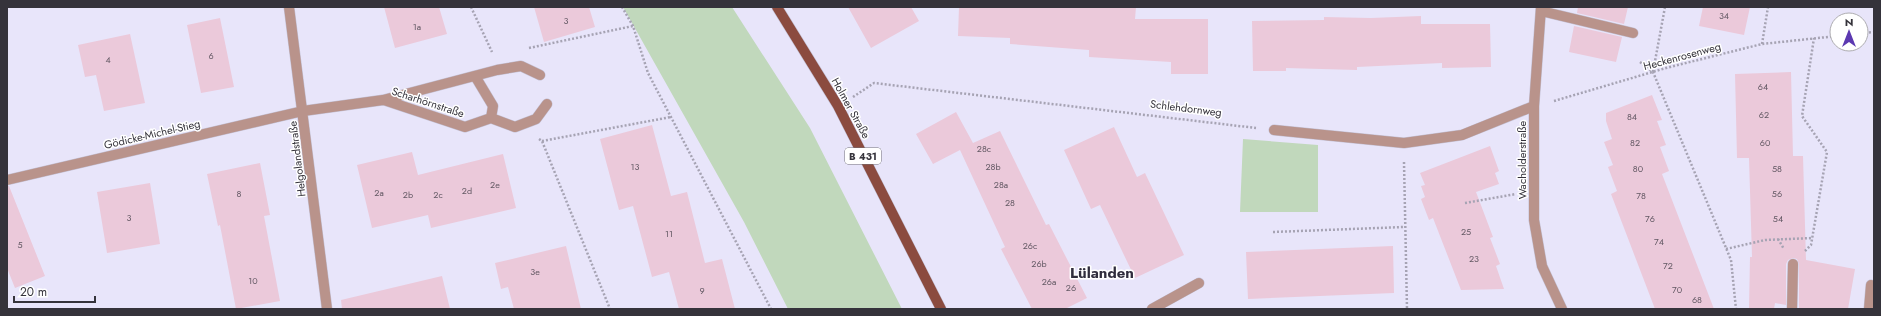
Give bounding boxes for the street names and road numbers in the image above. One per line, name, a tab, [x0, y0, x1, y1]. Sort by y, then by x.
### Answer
street label: Heckenrosenweg	[1641, 38, 1723, 74]
street label: Holmer Straße	[828, 75, 874, 142]
street label: Scharhörnstraße	[390, 83, 467, 121]
street label: Schlehdornweg	[1149, 96, 1223, 120]
street label: Gödicke-Michel-Stieg	[102, 115, 202, 153]
street label: Helgolandstraße	[284, 120, 310, 198]
street label: Wacholderstraße	[1514, 120, 1530, 199]
road number: B 431	[845, 148, 881, 164]

